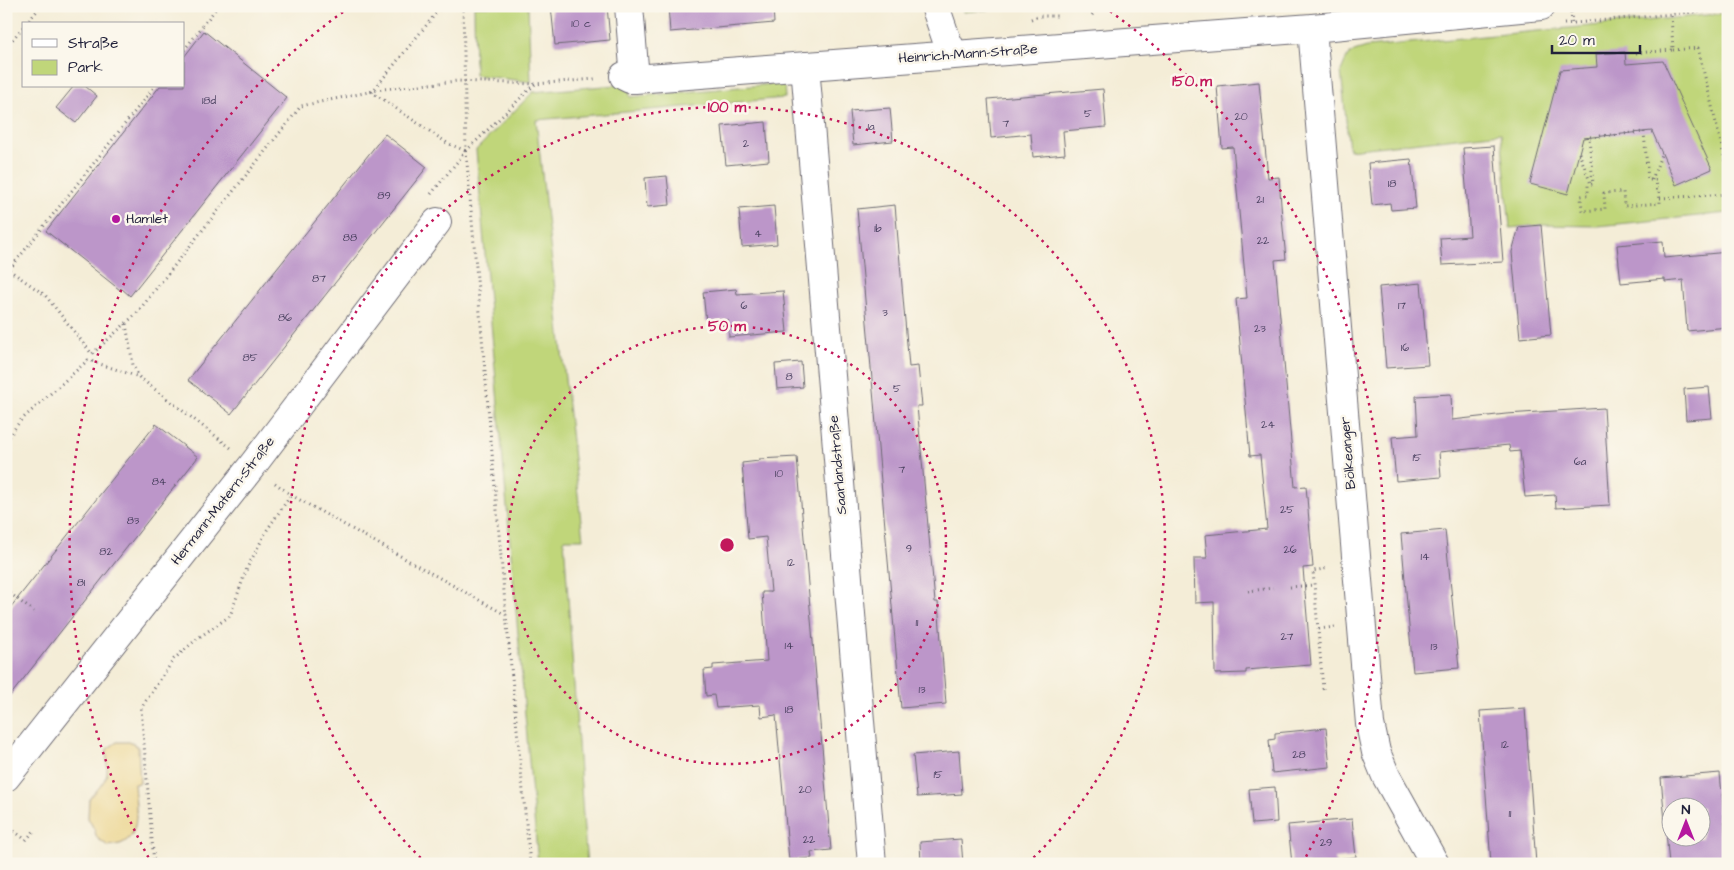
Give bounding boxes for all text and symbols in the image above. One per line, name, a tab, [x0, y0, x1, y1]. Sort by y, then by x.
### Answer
house number: 10 c	[571, 16, 591, 31]
legend	[22, 22, 185, 88]
scale bar	[1552, 22, 1639, 54]
text: 20 m	[1559, 30, 1595, 51]
text: Straße	[68, 33, 118, 54]
street label: Heinrich-Mann-Straße	[898, 39, 1039, 69]
text: Park	[68, 57, 103, 78]
text: 150 m	[1172, 71, 1212, 92]
house number: 18d	[202, 93, 216, 108]
text: 100 m	[708, 97, 747, 118]
house number: 5	[1084, 106, 1092, 121]
house number: 20	[1234, 109, 1248, 124]
house number: 7	[1003, 116, 1010, 131]
house number: 1a	[867, 119, 875, 134]
house number: 2	[743, 136, 750, 151]
house number: 18	[1388, 176, 1396, 191]
house number: 89	[377, 188, 391, 203]
house number: 21	[1256, 192, 1264, 207]
place label: Hamlet	[126, 209, 168, 229]
marker: Hamlet	[110, 213, 122, 225]
house number: 1b	[874, 221, 882, 236]
house number: 4	[754, 226, 762, 241]
house number: 88	[343, 230, 357, 245]
house number: 22	[1257, 233, 1270, 248]
house number: 87	[312, 271, 326, 286]
house number: 6	[741, 298, 748, 313]
house number: 17	[1398, 298, 1406, 313]
house number: 3	[882, 305, 888, 320]
house number: 86	[278, 310, 292, 325]
text: 50 m	[708, 316, 746, 337]
house number: 23	[1254, 321, 1266, 336]
house number: 16	[1401, 340, 1409, 355]
house number: 85	[243, 350, 258, 365]
house number: 8	[785, 369, 793, 384]
house number: 5	[893, 381, 901, 396]
street label: Saarlandstraße	[824, 414, 852, 515]
street label: Bölkeanger	[1335, 416, 1361, 490]
house number: 24	[1261, 417, 1275, 432]
street label: Hermann-Matern-Straße	[166, 432, 280, 569]
house number: 15	[1412, 450, 1422, 465]
house number: 6a	[1574, 454, 1587, 469]
house number: 7	[899, 462, 906, 477]
house number: 10	[775, 466, 783, 481]
house number: 84	[152, 474, 167, 489]
house number: 25	[1280, 502, 1294, 517]
house number: 83	[127, 513, 140, 528]
centre of rings	[718, 536, 736, 554]
house number: 9	[906, 541, 912, 556]
house number: 26	[1283, 542, 1297, 557]
house number: 82	[99, 544, 113, 559]
house number: 14	[1421, 549, 1430, 564]
house number: 12	[787, 555, 796, 570]
house number: 81	[77, 575, 86, 590]
house number: 11	[916, 615, 919, 630]
house number: 27	[1280, 629, 1294, 644]
house number: 14	[785, 638, 794, 653]
house number: 13	[1430, 639, 1438, 654]
house number: 13	[918, 682, 926, 697]
house number: 18	[785, 702, 793, 717]
house number: 12	[1501, 737, 1510, 752]
house number: 28	[1292, 747, 1306, 762]
house number: 15	[933, 767, 943, 782]
house number: 20	[798, 782, 812, 797]
north arrow	[1662, 798, 1712, 848]
text: N	[1682, 800, 1691, 820]
house number: 11	[1509, 806, 1512, 821]
house number: 22	[803, 832, 816, 847]
house number: 29	[1320, 835, 1332, 850]

